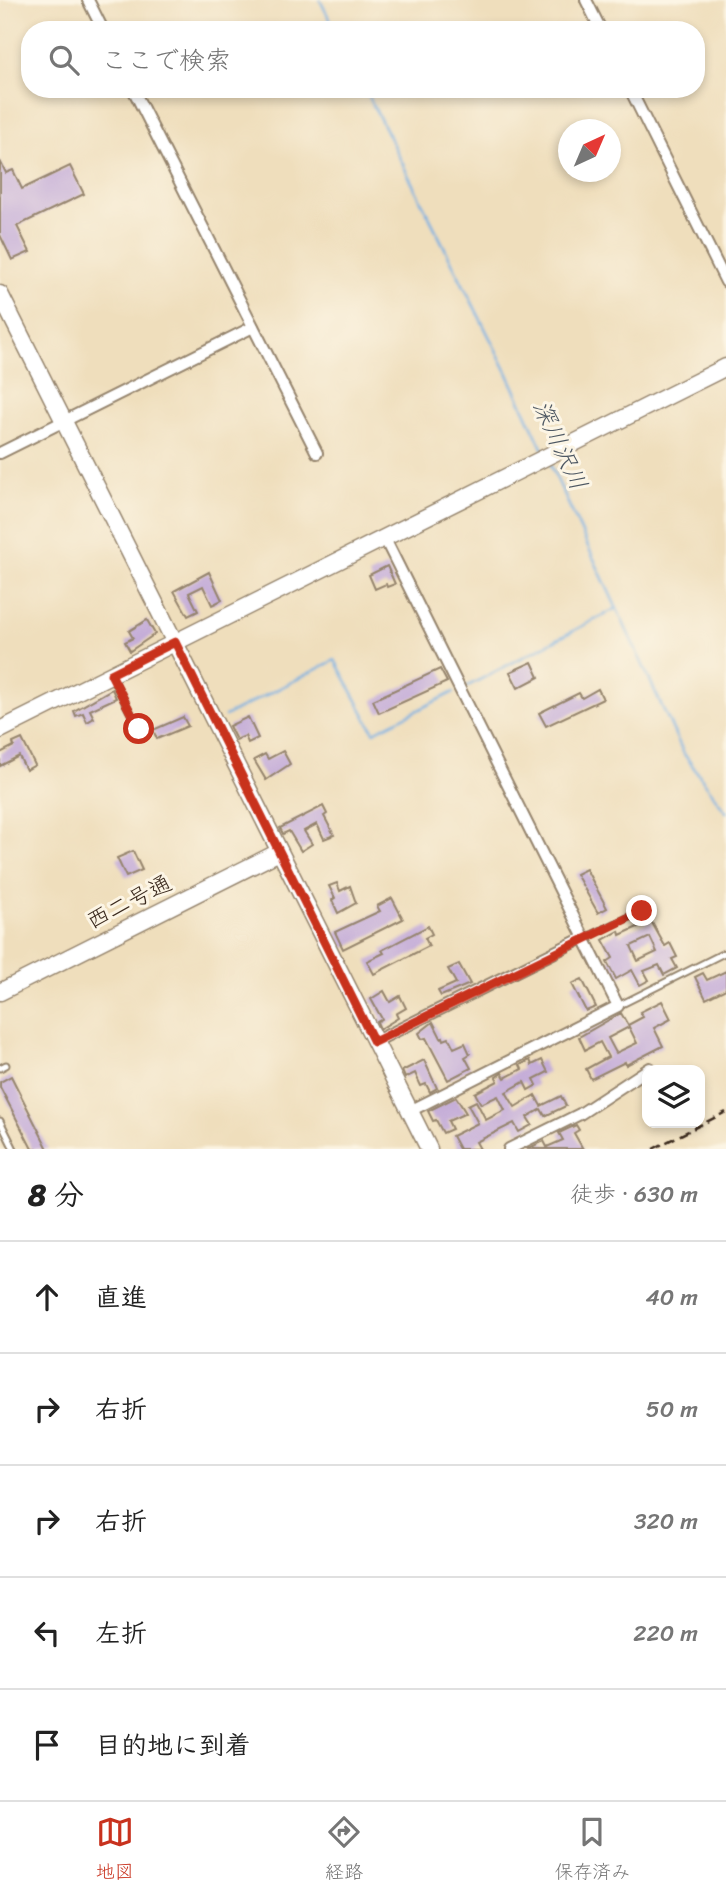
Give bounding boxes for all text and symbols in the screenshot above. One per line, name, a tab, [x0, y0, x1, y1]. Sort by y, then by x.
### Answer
search box	[21, 21, 705, 98]
text: ここで検索	[101, 37, 231, 83]
icon: search	[45, 41, 83, 79]
north arrow	[558, 119, 621, 182]
water label: 深川沢川	[521, 393, 599, 497]
route start	[123, 713, 154, 744]
street label: 西二号通	[79, 863, 179, 941]
route end	[626, 895, 657, 926]
map controls	[642, 1065, 705, 1128]
button: layers	[642, 1065, 705, 1128]
text: 8 分	[28, 1168, 84, 1222]
text: 徒歩 · 630 m	[570, 1174, 698, 1215]
text: 直進	[95, 1274, 147, 1320]
text: 40 m	[645, 1277, 698, 1318]
icon: ahead	[28, 1278, 66, 1316]
text: 右折	[95, 1386, 147, 1432]
text: 50 m	[646, 1389, 698, 1430]
icon: right	[28, 1390, 66, 1428]
text: 右折	[95, 1498, 147, 1544]
text: 320 m	[634, 1501, 698, 1542]
icon: right	[28, 1502, 66, 1540]
text: 左折	[95, 1610, 147, 1656]
text: 220 m	[633, 1613, 698, 1654]
icon: left	[28, 1614, 66, 1652]
text: 目的地に到着	[95, 1722, 251, 1768]
icon: arrive	[28, 1726, 66, 1764]
tab: 地図	[96, 1813, 134, 1888]
tab: 経路	[325, 1813, 363, 1888]
tab: 保存済み	[554, 1813, 630, 1888]

